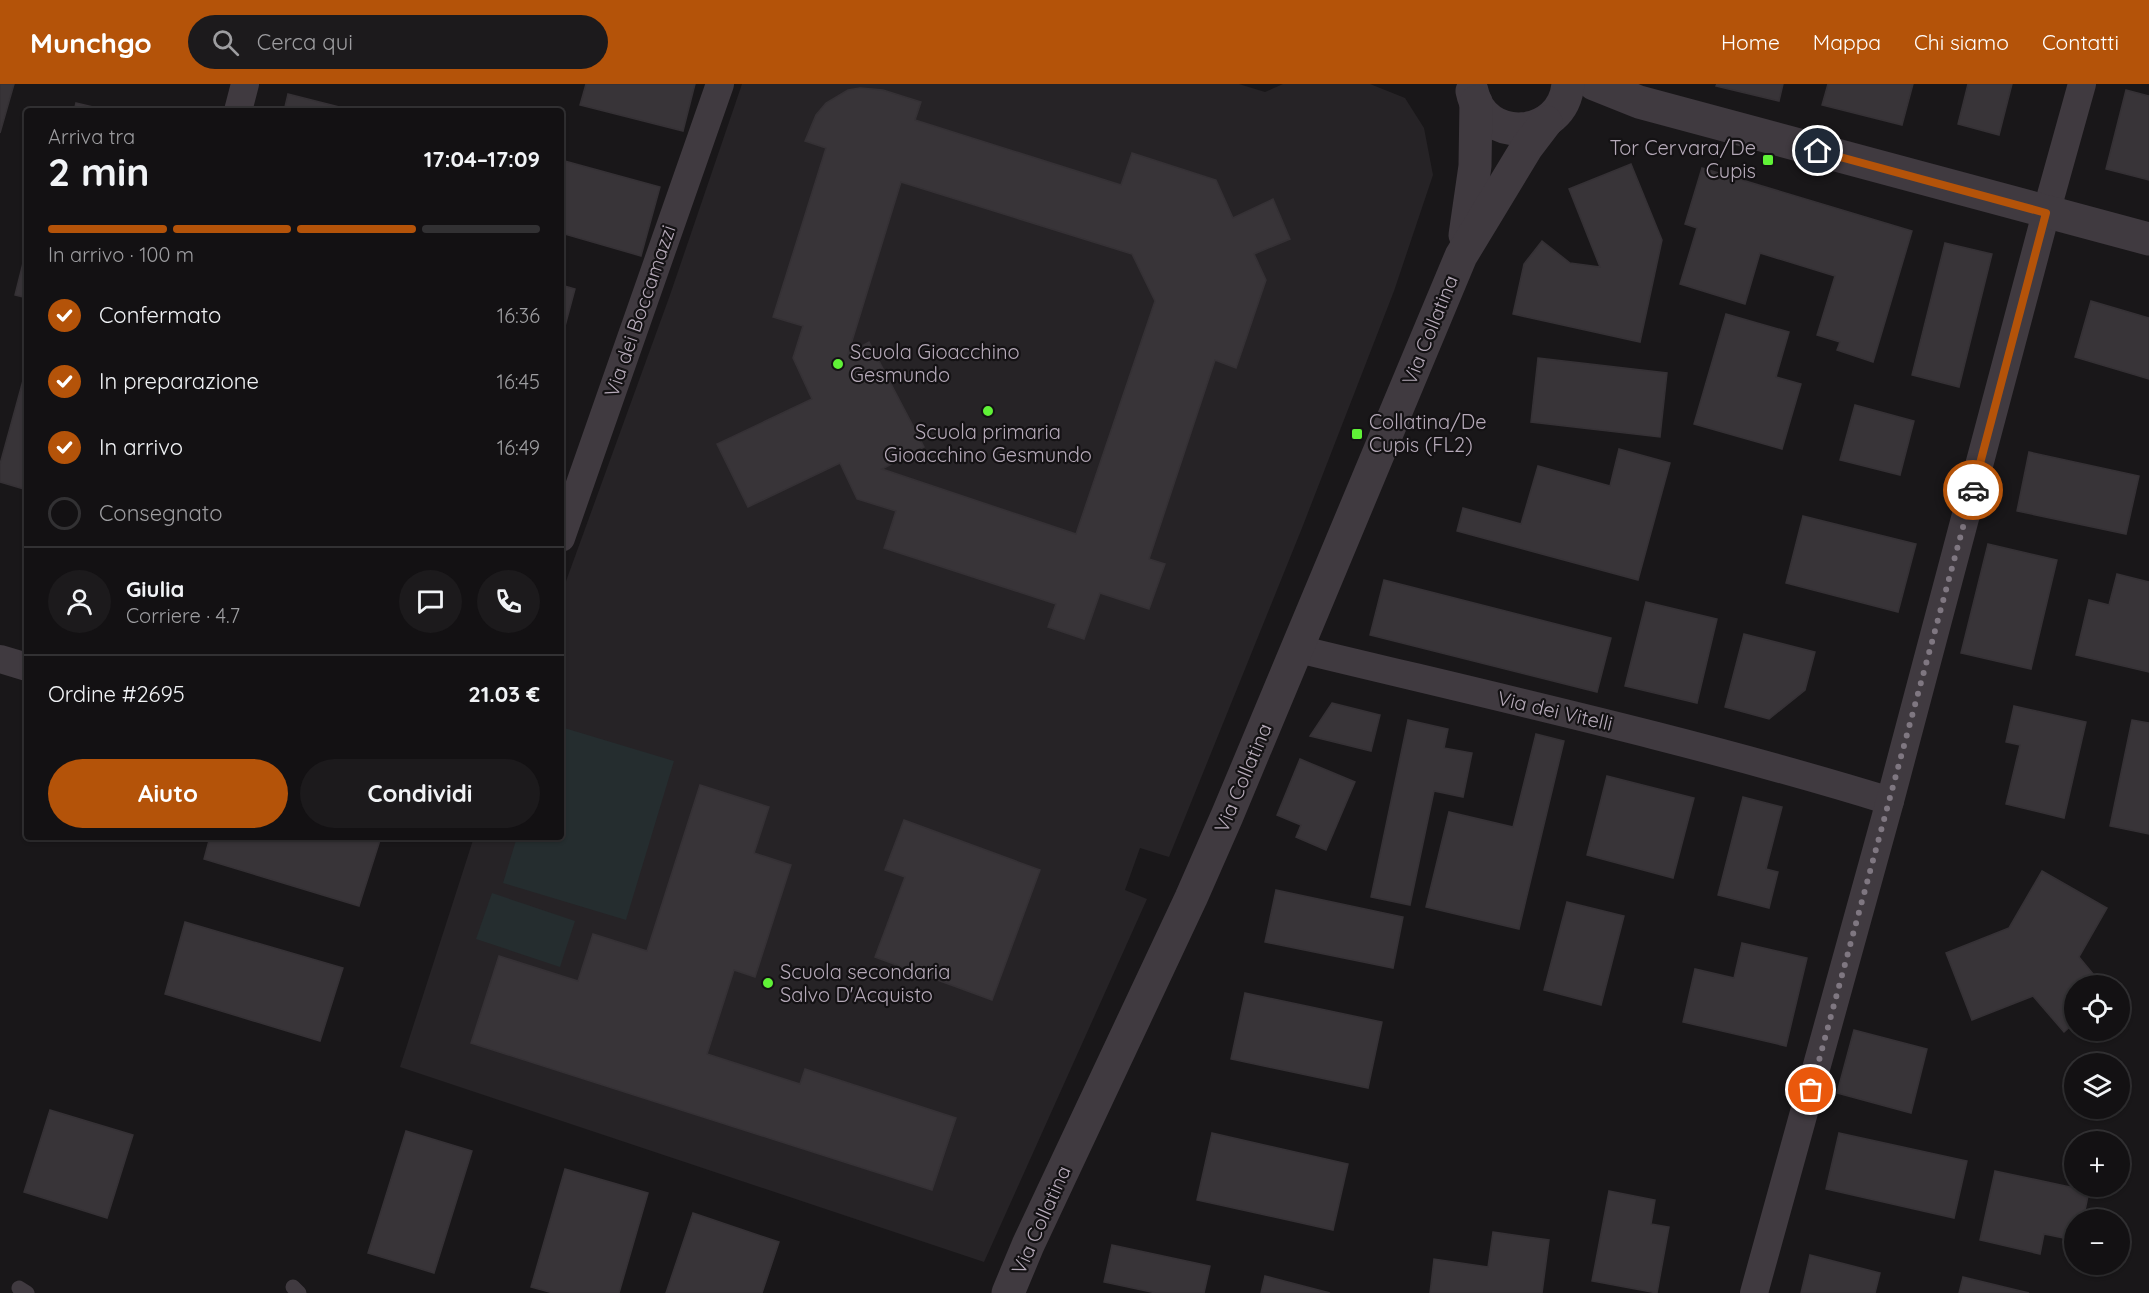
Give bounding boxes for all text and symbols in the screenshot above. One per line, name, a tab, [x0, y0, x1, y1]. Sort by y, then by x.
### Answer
search box	[188, 15, 608, 69]
text: Munchgo	[30, 25, 152, 60]
icon: search	[209, 26, 242, 59]
text: Cerca qui	[257, 28, 353, 56]
text: Home	[1721, 29, 1780, 55]
text: Mappa	[1813, 29, 1881, 55]
text: Chi siamo	[1914, 29, 2009, 55]
text: Contatti	[2042, 29, 2119, 55]
text: Arriva tra	[48, 124, 135, 149]
pin	[1792, 125, 1843, 176]
icon: home	[1801, 134, 1834, 167]
place label: Tor Cervara/De Cupis	[1610, 135, 1756, 183]
text: 17:04–17:09	[424, 145, 540, 173]
text: 2 min	[48, 147, 150, 196]
marker: Tor Cervara/De Cupis	[1761, 153, 1775, 167]
street label: Via dei Boccamazzi	[598, 222, 681, 400]
text: In arrivo · 100 m	[48, 242, 194, 267]
street label: Via Collatina	[1396, 271, 1463, 388]
icon: check	[48, 299, 81, 332]
text: Confermato	[99, 301, 221, 329]
text: 16:36	[497, 303, 540, 328]
place label: Scuola Gioacchino Gesmundo	[850, 339, 1020, 387]
marker: Scuola Gioacchino Gesmundo	[831, 357, 845, 371]
icon: check	[48, 365, 81, 398]
text: In preparazione	[99, 367, 259, 395]
text: 16:45	[497, 369, 540, 394]
marker: Scuola primaria Gioacchino Gesmundo	[981, 404, 995, 418]
place label: Collatina/De Cupis (FL2)	[1369, 409, 1486, 457]
place label: Scuola primaria Gioacchino Gesmundo	[884, 419, 1092, 467]
marker: Collatina/De Cupis (FL2)	[1350, 427, 1364, 441]
icon: check	[48, 431, 81, 464]
text: In arrivo	[99, 433, 183, 461]
text: 16:49	[497, 435, 540, 460]
courier	[1943, 460, 2003, 520]
icon: car	[1957, 474, 1990, 507]
text: Consegnato	[99, 499, 222, 527]
button: person	[48, 570, 111, 633]
button: chat	[399, 570, 462, 633]
button: phone	[477, 570, 540, 633]
text: Giulia	[126, 575, 184, 603]
text: Corriere · 4.7	[126, 603, 240, 628]
text: Ordine #2695	[48, 680, 185, 708]
text: 21.03 €	[468, 680, 540, 708]
street label: Via dei Vitelli	[1495, 685, 1615, 736]
street label: Via Collatina	[1208, 719, 1277, 836]
button: Aiuto	[48, 759, 288, 828]
button: Condividi	[300, 759, 540, 828]
place label: Scuola secondaria Salvo D'Acquisto	[780, 959, 950, 1007]
map controls	[2064, 975, 2130, 1275]
button: locate	[2064, 975, 2130, 1041]
marker: Scuola secondaria Salvo D'Acquisto	[761, 976, 775, 990]
button: layers	[2064, 1053, 2130, 1119]
pin	[1785, 1064, 1836, 1115]
icon: bag	[1794, 1073, 1827, 1106]
button: +	[2064, 1131, 2130, 1197]
street label: Via Collatina	[1005, 1162, 1076, 1278]
button: −	[2064, 1209, 2130, 1275]

